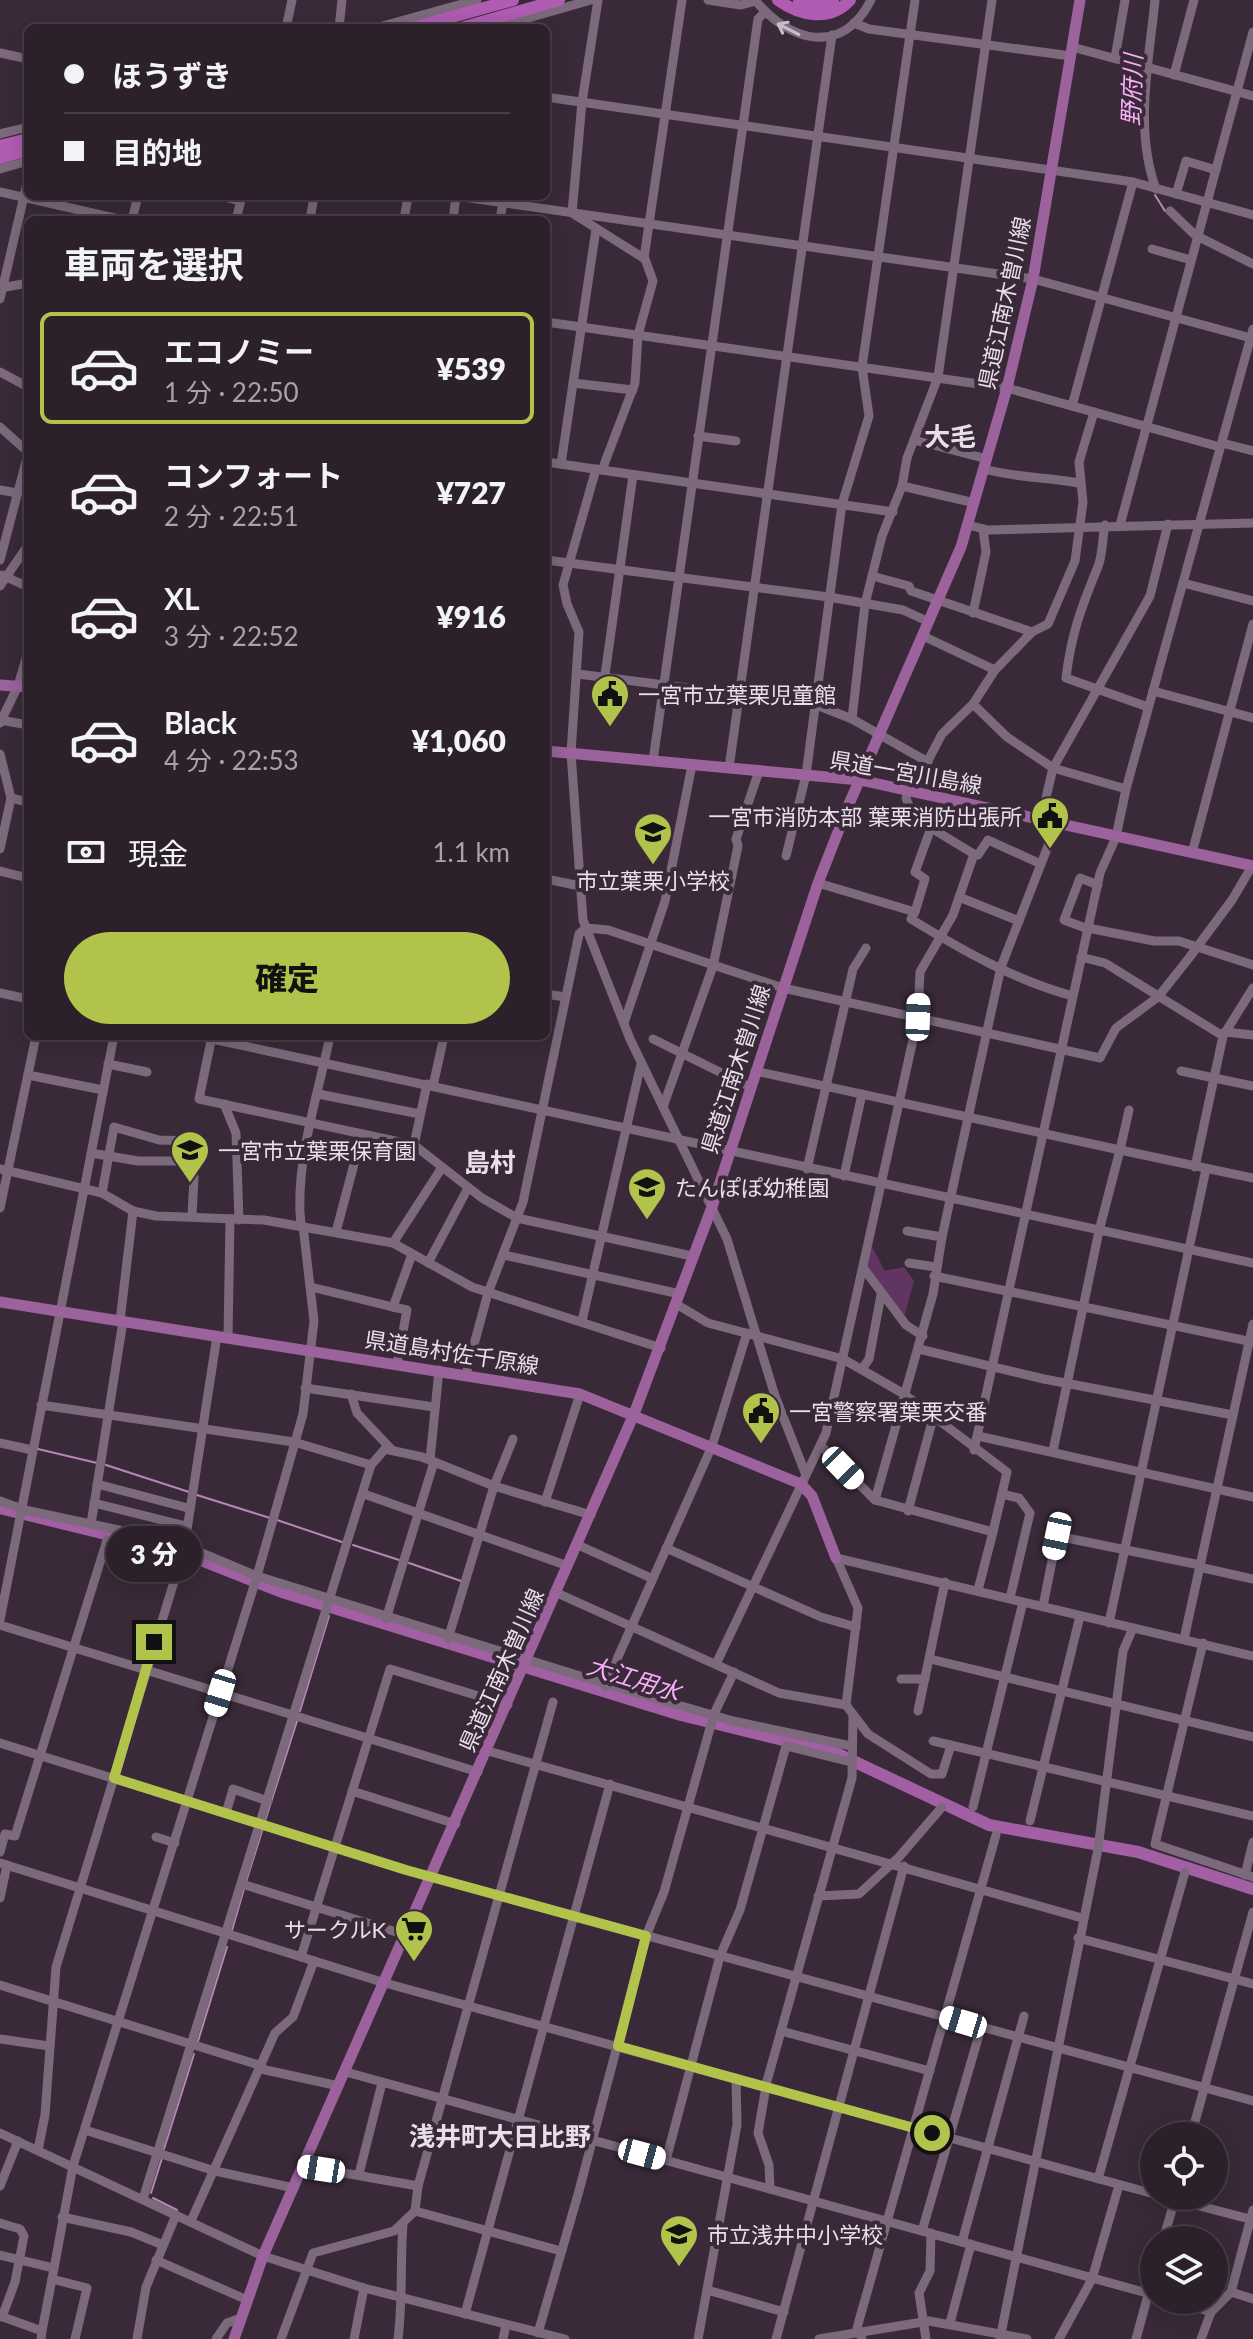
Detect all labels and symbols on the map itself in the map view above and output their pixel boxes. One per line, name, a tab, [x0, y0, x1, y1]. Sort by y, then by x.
one-way arrow	[776, 21, 800, 36]
water label: 野府川	[1115, 51, 1147, 126]
street label: 県道江南木曽川線	[972, 214, 1036, 392]
district label: 大毛	[924, 420, 976, 452]
public building icon: 一宮市立葉栗児童館	[589, 673, 631, 728]
place label: 一宮市立葉栗児童館	[638, 681, 836, 708]
street label: 県道一宮川島線	[828, 745, 984, 799]
public building icon: 一宮市消防本部 葉栗消防出張所	[1029, 795, 1071, 850]
place label: 一宮市消防本部 葉栗消防出張所	[708, 803, 1022, 830]
school or university icon: 市立葉栗小学校	[632, 811, 674, 866]
place label: 市立葉栗小学校	[576, 867, 730, 894]
street label: 県道江南木曽川線	[695, 981, 775, 1157]
car	[905, 993, 931, 1041]
school or university icon: 一宮市立葉栗保育園	[169, 1129, 211, 1184]
place label: 一宮市立葉栗保育園	[218, 1137, 416, 1164]
district label: 島村	[464, 1146, 516, 1178]
school or university icon: たんぽぽ幼稚園	[626, 1166, 668, 1221]
place label: たんぽぽ幼稚園	[675, 1174, 829, 1201]
street label: 県道島村佐千原線	[363, 1325, 541, 1379]
public building icon: 一宮警察署葉栗交番	[740, 1390, 782, 1445]
place label: 一宮警察署葉栗交番	[789, 1398, 987, 1425]
car	[818, 1442, 868, 1494]
car	[1040, 1510, 1074, 1562]
callout: 3 分	[106, 1526, 202, 1582]
street label: 県道江南木曽川線	[453, 1584, 549, 1756]
route end	[136, 1624, 172, 1660]
water label: 大江用水	[584, 1650, 687, 1707]
car	[202, 1667, 238, 1719]
supermarket icon: サークルK	[393, 1908, 435, 1963]
place label: サークルK	[284, 1916, 386, 1943]
car	[937, 2004, 989, 2040]
route start	[914, 2115, 950, 2151]
district label: 浅井町大日比野	[409, 2120, 591, 2152]
car	[616, 2136, 668, 2172]
car	[295, 2153, 347, 2185]
school or university icon: 市立浅井中小学校	[658, 2213, 700, 2268]
place label: 市立浅井中小学校	[707, 2221, 883, 2248]

